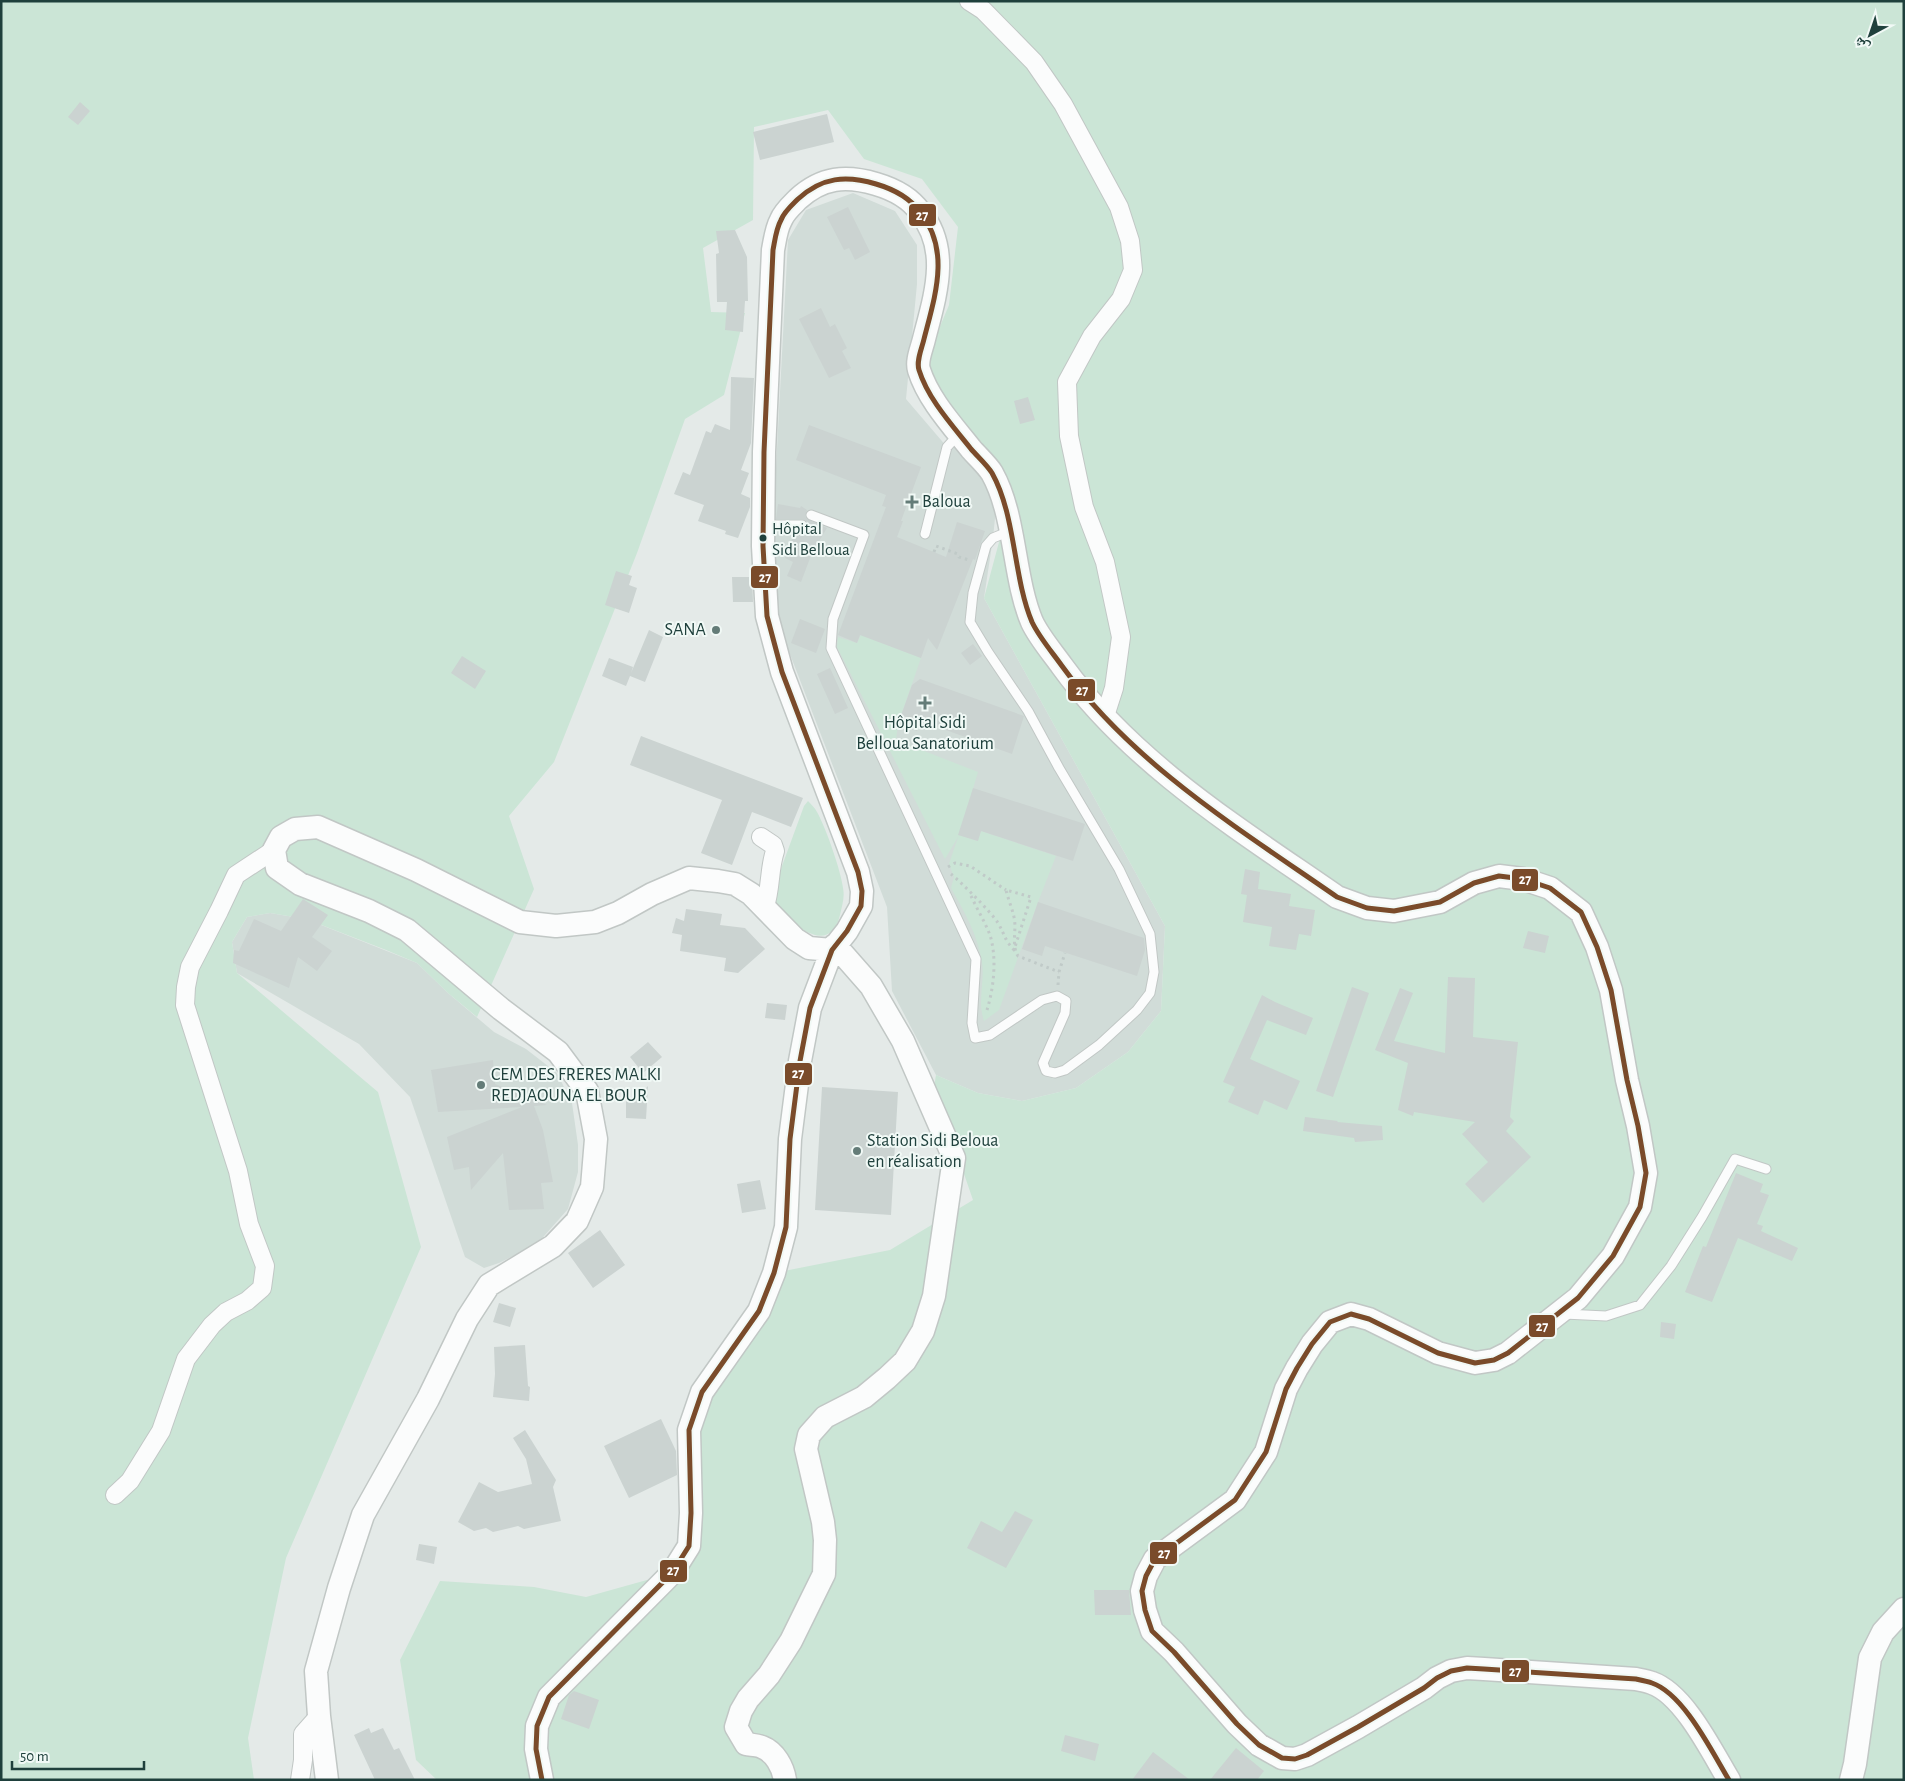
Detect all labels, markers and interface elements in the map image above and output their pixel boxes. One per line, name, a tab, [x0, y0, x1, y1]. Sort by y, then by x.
north arrow	[1845, 10, 1895, 60]
text: ش	[1852, 33, 1873, 54]
line badge: 27	[908, 203, 937, 227]
text: 27	[916, 209, 928, 223]
place label: Baloua	[922, 493, 971, 511]
marker: Baloua	[906, 496, 918, 508]
place label: Hôpital Sidi Belloua	[772, 520, 850, 558]
marker: Hôpital Sidi Belloua	[758, 533, 768, 543]
line badge: 27	[750, 565, 779, 589]
text: 27	[759, 571, 771, 585]
place label: SANA	[664, 621, 707, 639]
marker: SANA	[710, 624, 722, 636]
line badge: 27	[1067, 678, 1096, 702]
text: 27	[1076, 684, 1088, 698]
marker: Hôpital Sidi Belloua Sanatorium	[918, 696, 932, 710]
place label: Hôpital Sidi Belloua Sanatorium	[856, 714, 994, 753]
line badge: 27	[1511, 868, 1539, 892]
text: 27	[1519, 873, 1531, 887]
line badge: 27	[784, 1062, 813, 1086]
place label: CEM DES FRERES MALKI REDJAOUNA EL BOUR	[491, 1066, 661, 1105]
text: 27	[792, 1067, 804, 1081]
marker: CEM DES FRERES MALKI REDJAOUNA EL BOUR	[475, 1079, 487, 1091]
place label: Station Sidi Beloua en réalisation	[867, 1132, 999, 1171]
marker: Station Sidi Beloua en réalisation	[851, 1145, 863, 1157]
line badge: 27	[1528, 1314, 1556, 1338]
text: 27	[1536, 1320, 1548, 1334]
line badge: 27	[1149, 1541, 1178, 1565]
text: 27	[1158, 1547, 1170, 1561]
line badge: 27	[659, 1559, 688, 1583]
text: 27	[667, 1564, 679, 1578]
line badge: 27	[1501, 1659, 1530, 1683]
text: 27	[1509, 1665, 1521, 1679]
scale bar	[12, 1738, 145, 1770]
text: 50 m	[20, 1749, 49, 1764]

